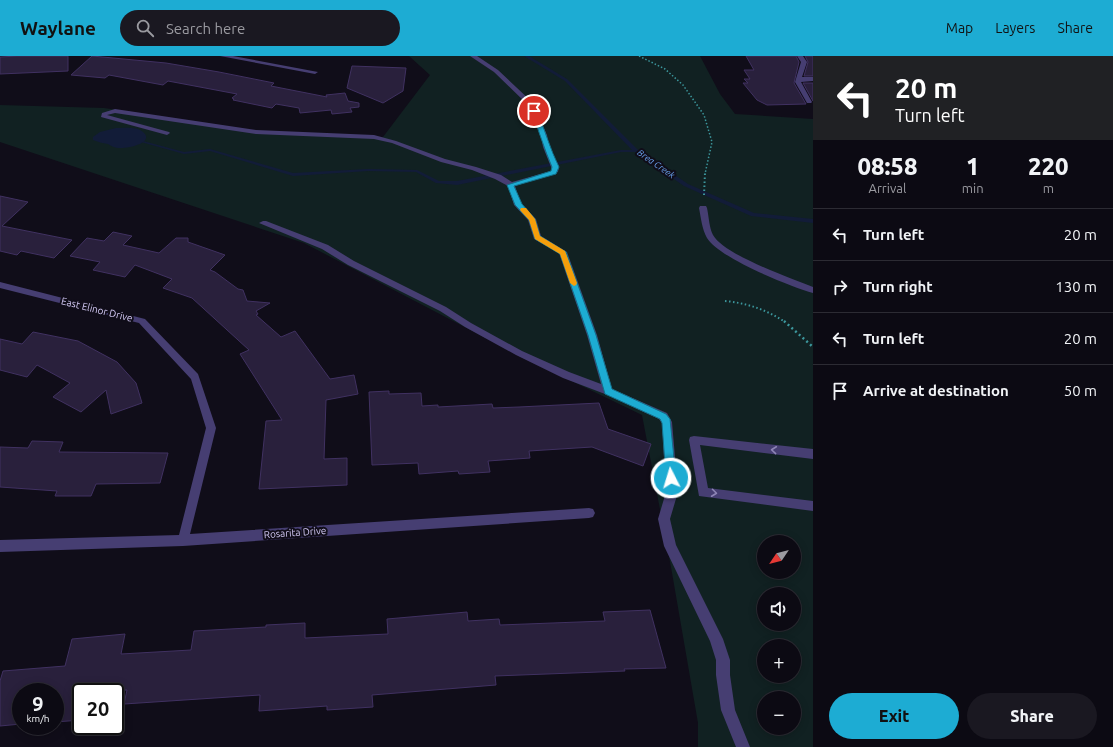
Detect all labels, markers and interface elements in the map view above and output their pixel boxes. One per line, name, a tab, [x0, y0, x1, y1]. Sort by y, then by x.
search box	[120, 10, 400, 46]
text: Waylane	[20, 17, 96, 39]
icon: search	[134, 17, 156, 39]
text: Search here	[166, 20, 245, 37]
text: Map	[946, 20, 973, 36]
text: Layers	[995, 20, 1035, 36]
text: Share	[1057, 20, 1093, 36]
icon: left	[829, 72, 881, 124]
text: 20 m	[895, 72, 957, 103]
pin	[517, 94, 551, 128]
icon: arrive	[523, 100, 545, 122]
text: Turn left	[895, 105, 965, 125]
water label: Brea Creek	[635, 148, 677, 181]
text: 08:58	[857, 153, 917, 180]
text: 1	[966, 153, 979, 180]
text: 220	[1028, 153, 1069, 180]
text: Arrival	[868, 181, 906, 195]
text: min	[962, 181, 984, 195]
text: m	[1043, 181, 1054, 195]
icon: left	[829, 224, 851, 246]
text: Turn left	[863, 226, 924, 243]
text: 20 m	[1064, 226, 1097, 243]
icon: right	[829, 276, 851, 298]
text: Turn right	[863, 278, 933, 295]
text: 130 m	[1055, 278, 1097, 295]
street label: East Elinor Drive	[60, 295, 134, 324]
icon: left	[829, 328, 851, 350]
text: Turn left	[863, 330, 924, 347]
text: 20 m	[1064, 330, 1097, 347]
icon: arrive	[829, 380, 851, 402]
text: Arrive at destination	[863, 382, 1009, 399]
text: 50 m	[1064, 382, 1097, 399]
one-way arrow	[771, 445, 777, 454]
position arrow	[650, 457, 692, 499]
one-way arrow	[711, 488, 717, 497]
street label: Rosarita Drive	[263, 525, 327, 540]
north arrow	[757, 535, 801, 579]
map controls	[757, 535, 801, 735]
button: sound	[757, 587, 801, 631]
button: +	[757, 639, 801, 683]
speed limit sign: 20	[72, 683, 124, 735]
button: −	[757, 691, 801, 735]
text: 9	[32, 692, 44, 715]
button: Exit	[829, 693, 959, 739]
button: Share	[967, 693, 1097, 739]
text: km/h	[26, 713, 50, 724]

